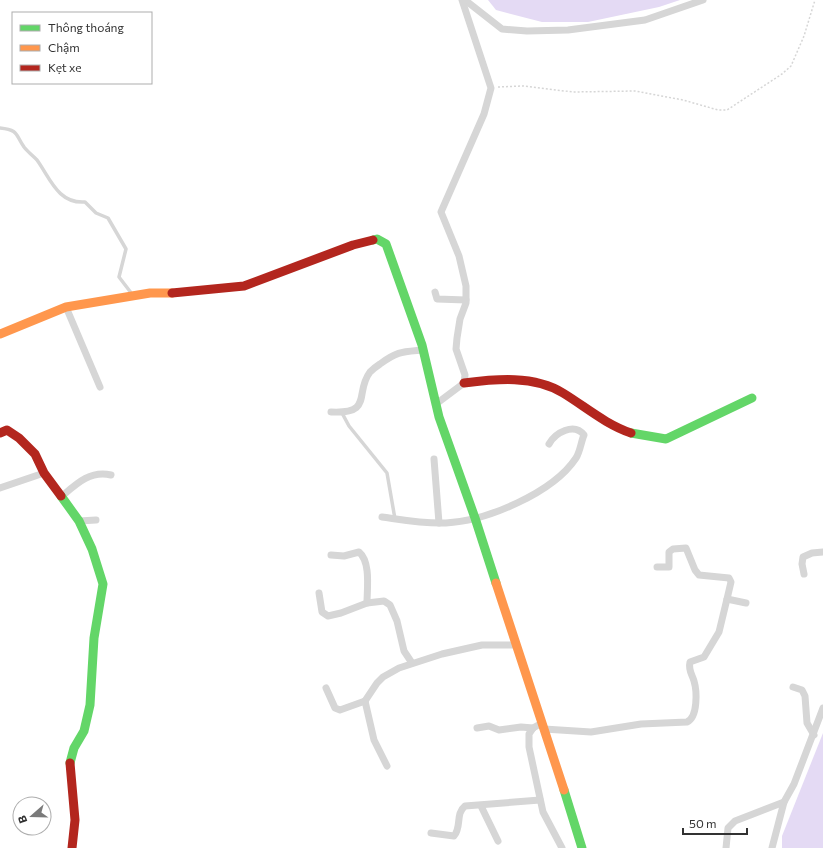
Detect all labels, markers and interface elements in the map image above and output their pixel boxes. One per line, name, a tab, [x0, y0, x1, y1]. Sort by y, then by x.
legend	[12, 12, 152, 84]
text: Thông thoáng	[48, 20, 124, 34]
text: Chậm	[48, 40, 80, 54]
text: Kẹt xe	[48, 60, 82, 74]
north arrow	[12, 796, 52, 836]
scale bar	[683, 810, 747, 836]
text: B	[15, 814, 29, 825]
text: 50 m	[689, 816, 717, 830]

